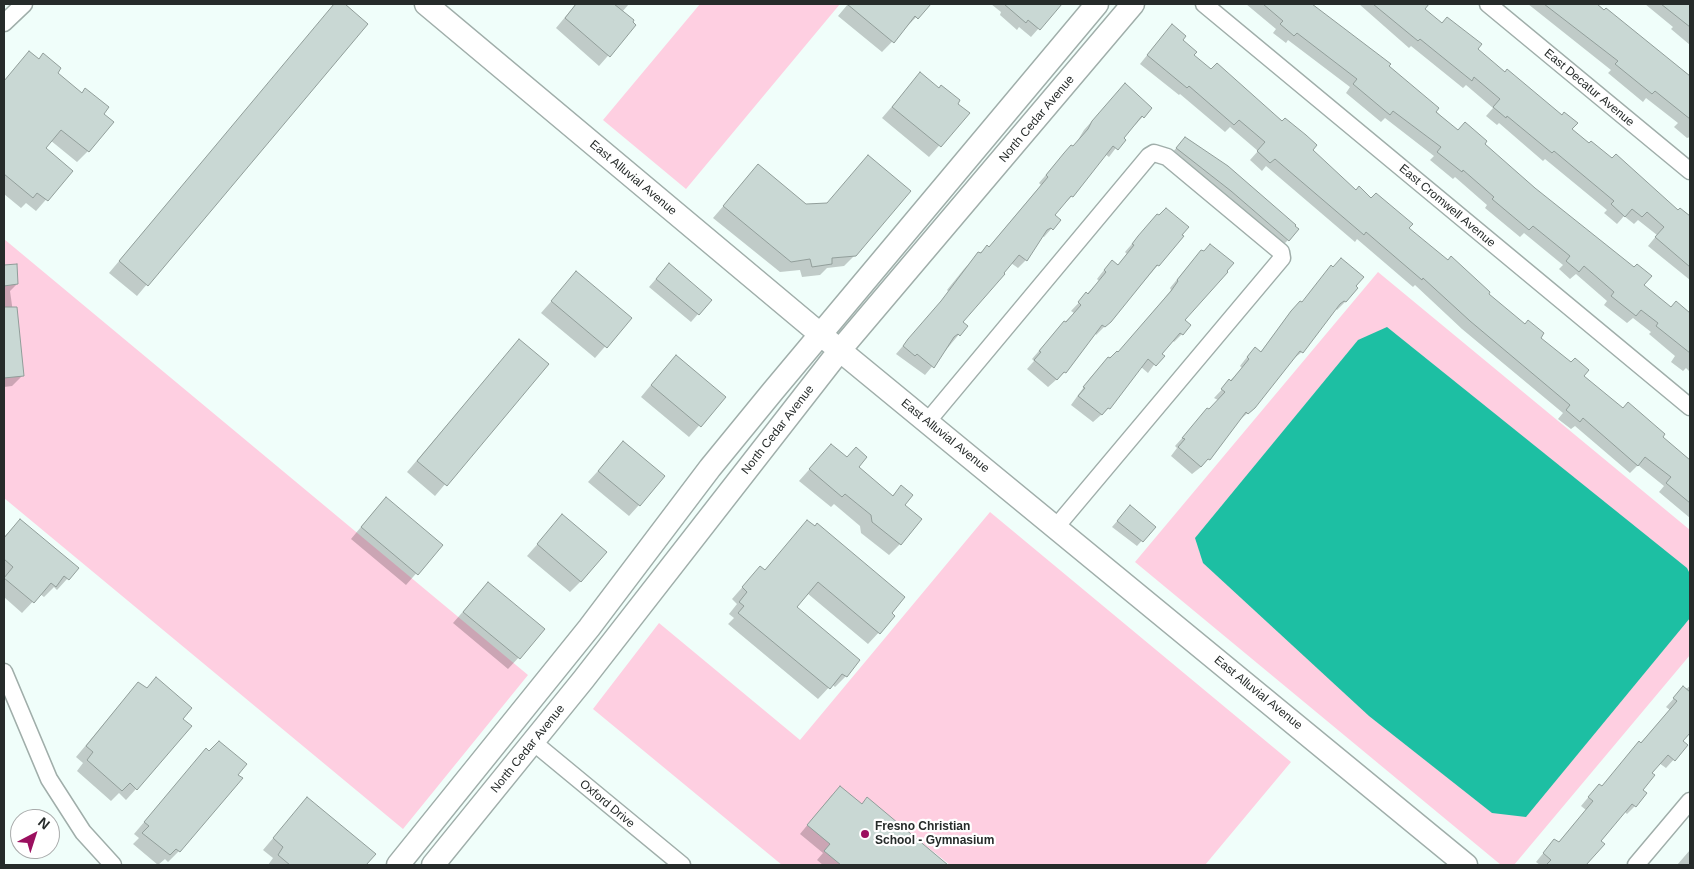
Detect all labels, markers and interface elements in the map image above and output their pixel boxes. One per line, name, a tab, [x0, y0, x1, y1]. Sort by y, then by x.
street label: East Decatur Avenue	[1541, 46, 1637, 130]
street label: North Cedar Avenue	[996, 73, 1078, 165]
street label: East Alluvial Avenue	[587, 137, 679, 219]
street label: East Cromwell Avenue	[1396, 162, 1498, 250]
street label: North Cedar Avenue	[739, 383, 817, 477]
street label: East Alluvial Avenue	[898, 396, 992, 476]
street label: East Alluvial Avenue	[1211, 653, 1305, 733]
street label: North Cedar Avenue	[488, 702, 568, 796]
street label: Oxford Drive	[577, 777, 637, 831]
north arrow	[10, 809, 60, 859]
text: N	[35, 814, 53, 833]
place label: Fresno Christian School - Gymnasium	[875, 820, 994, 848]
marker: Fresno Christian School - Gymnasium	[859, 828, 871, 840]

